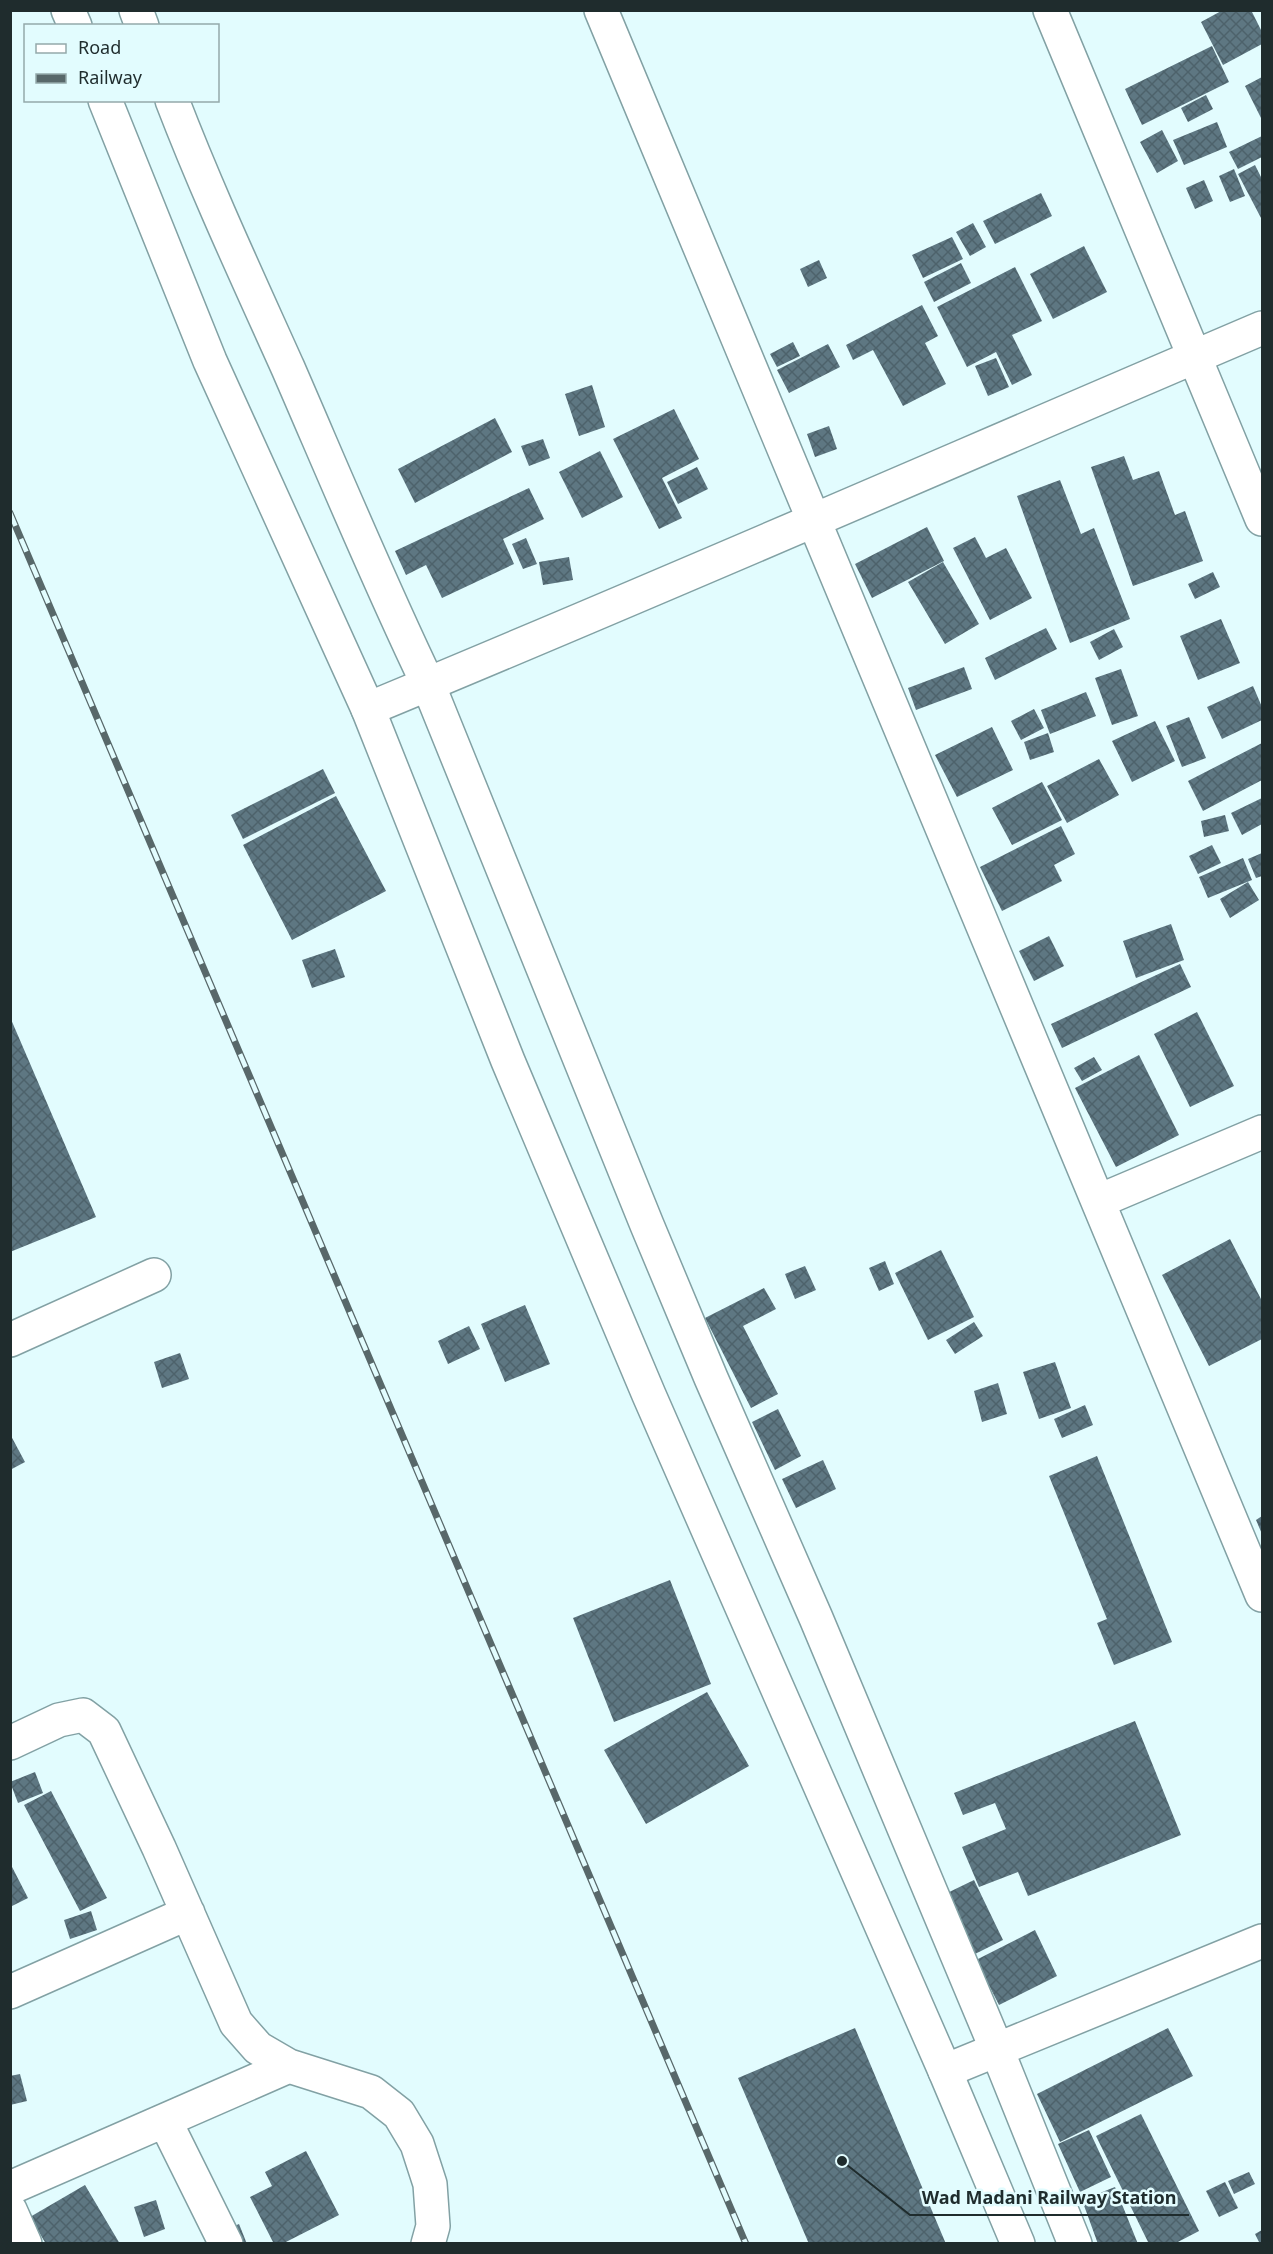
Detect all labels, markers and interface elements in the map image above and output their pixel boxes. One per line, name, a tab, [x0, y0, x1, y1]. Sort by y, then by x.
legend	[24, 24, 219, 102]
text: Road	[78, 35, 121, 59]
text: Railway	[78, 65, 143, 89]
callout: Wad Madani Railway Station	[910, 2179, 1189, 2215]
text: Wad Madani Railway Station	[922, 2185, 1176, 2209]

